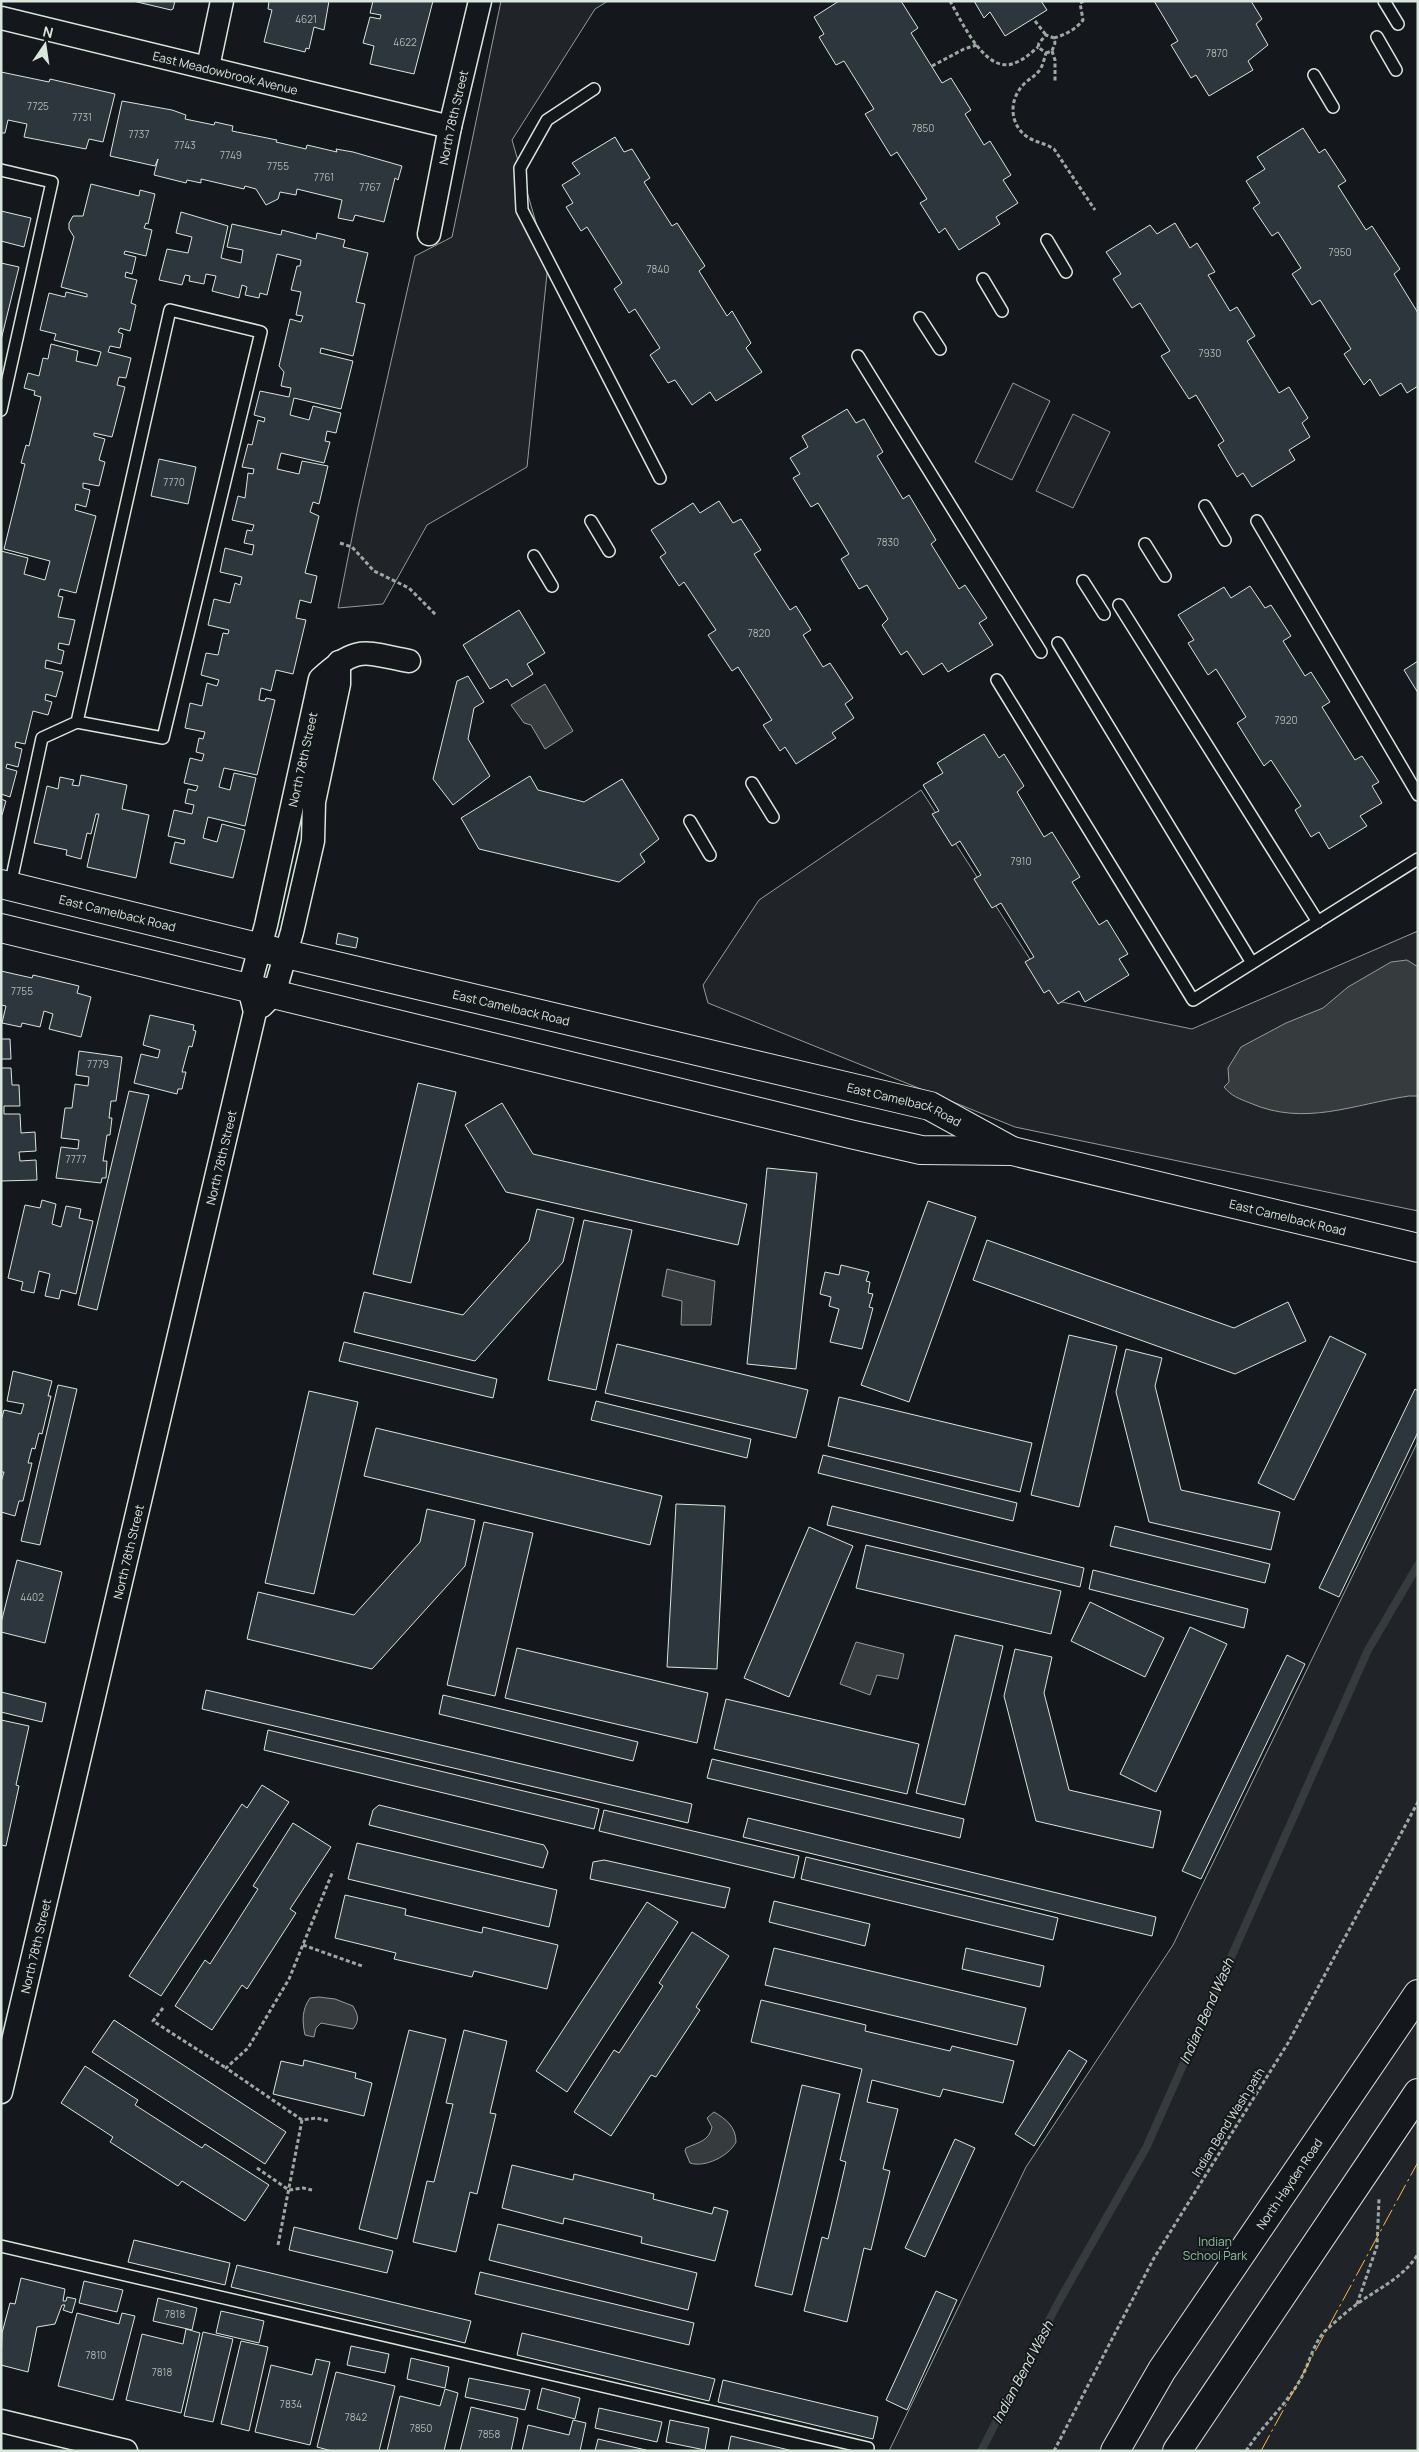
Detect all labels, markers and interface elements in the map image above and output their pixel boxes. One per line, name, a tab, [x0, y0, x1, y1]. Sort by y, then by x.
house number: 4621	[295, 12, 317, 26]
north arrow	[20, 20, 70, 70]
text: N	[41, 21, 55, 42]
house number: 4622	[393, 35, 417, 49]
house number: 7870	[1206, 46, 1228, 60]
street label: East Meadowbrook Avenue	[151, 47, 300, 98]
street label: North 78th Street	[434, 68, 472, 166]
house number: 7725	[27, 99, 49, 113]
house number: 7731	[72, 110, 92, 124]
house number: 7850	[912, 121, 934, 135]
house number: 7737	[129, 127, 149, 141]
house number: 7743	[174, 138, 196, 152]
house number: 7749	[220, 148, 242, 162]
house number: 7755	[267, 159, 289, 173]
house number: 7761	[314, 170, 334, 184]
house number: 7767	[359, 180, 381, 194]
house number: 7950	[1328, 245, 1352, 259]
house number: 7840	[647, 262, 669, 276]
house number: 7930	[1199, 346, 1221, 360]
house number: 7770	[163, 475, 185, 489]
house number: 7830	[877, 535, 899, 549]
house number: 7820	[748, 626, 770, 640]
street label: North 78th Street	[284, 710, 321, 808]
house number: 7920	[1274, 713, 1298, 727]
house number: 7910	[1010, 854, 1032, 868]
street label: East Camelback Road	[57, 890, 178, 935]
house number: 7755	[11, 984, 33, 998]
street label: East Camelback Road	[451, 985, 571, 1029]
house number: 7779	[87, 1057, 109, 1071]
street label: East Camelback Road	[845, 1078, 964, 1130]
street label: North 78th Street	[201, 1108, 240, 1206]
house number: 7777	[66, 1152, 86, 1166]
street label: East Camelback Road	[1228, 1195, 1348, 1239]
street label: North 78th Street	[109, 1503, 147, 1601]
house number: 4402	[20, 1590, 44, 1604]
street label: North 78th Street	[16, 1897, 55, 1995]
water label: Indian Bend Wash	[1174, 1955, 1238, 2067]
street label: Indian Bend Wash path	[1187, 2064, 1269, 2180]
street label: North Hayden Road	[1252, 2135, 1326, 2233]
park label: Indian School Park	[1183, 2233, 1248, 2264]
house number: 7818	[165, 2307, 185, 2321]
water label: Indian Bend Wash	[987, 2317, 1057, 2427]
house number: 7810	[86, 2348, 106, 2362]
house number: 7818	[152, 2365, 172, 2379]
house number: 7834	[280, 2397, 302, 2411]
house number: 7842	[345, 2410, 368, 2424]
house number: 7850	[410, 2421, 432, 2435]
house number: 7858	[478, 2427, 500, 2441]

